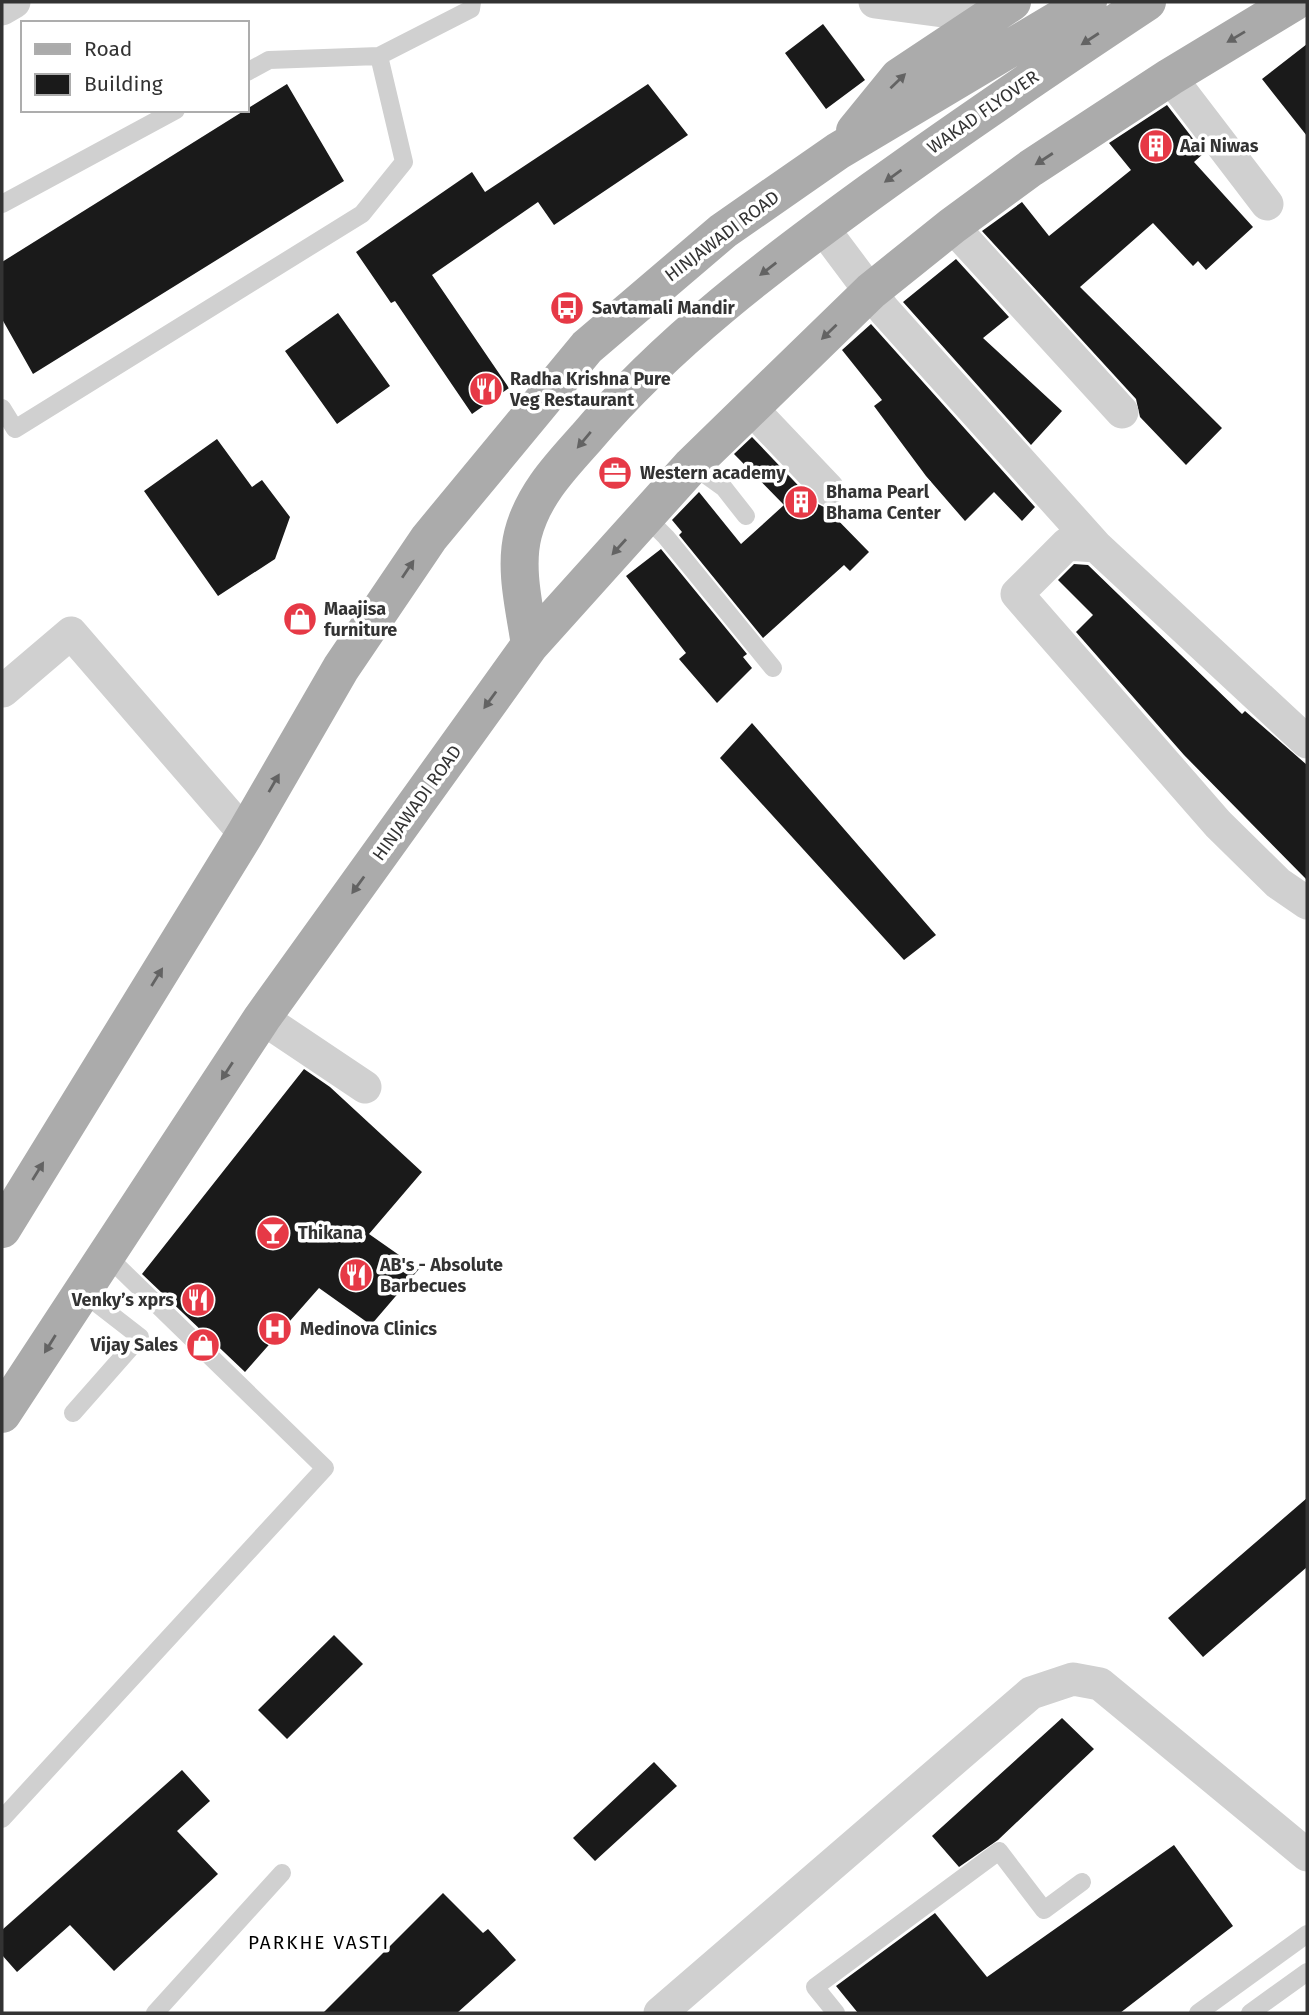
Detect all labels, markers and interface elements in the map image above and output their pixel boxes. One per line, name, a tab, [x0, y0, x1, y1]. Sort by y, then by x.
legend	[21, 21, 248, 112]
one-way arrow	[1227, 31, 1246, 43]
one-way arrow	[1081, 33, 1100, 46]
text: Road	[84, 36, 132, 62]
street label: WAKAD FLYOVER	[923, 65, 1043, 159]
text: Building	[84, 71, 163, 97]
one-way arrow	[889, 73, 906, 89]
building icon: Aai Niwas	[1137, 127, 1175, 165]
place label: Aai Niwas	[1179, 135, 1259, 157]
one-way arrow	[1035, 153, 1054, 166]
one-way arrow	[884, 169, 903, 183]
street label: HINJAWADI ROAD	[661, 186, 783, 286]
one-way arrow	[759, 261, 777, 276]
bus stop icon: Savtamali Mandir	[548, 289, 586, 327]
place label: Savtamali Mandir	[592, 297, 736, 319]
one-way arrow	[820, 323, 837, 340]
place label: Radha Krishna Pure Veg Restaurant	[509, 368, 671, 411]
restaurant icon: Radha Krishna Pure Veg Restaurant	[467, 370, 505, 408]
one-way arrow	[576, 431, 592, 449]
office icon: Western academy	[596, 454, 634, 492]
place label: Western academy	[640, 462, 786, 484]
place label: Bhama Pearl Bhama Center	[826, 481, 942, 524]
building icon: Bhama Pearl Bhama Center	[782, 483, 820, 521]
one-way arrow	[611, 538, 627, 555]
one-way arrow	[401, 560, 415, 578]
place label: Maajisa furniture	[324, 598, 397, 641]
shop icon: Maajisa furniture	[281, 600, 319, 638]
one-way arrow	[483, 691, 497, 709]
street label: HINJAWADI ROAD	[368, 741, 466, 865]
one-way arrow	[268, 773, 281, 792]
one-way arrow	[351, 876, 365, 894]
one-way arrow	[150, 968, 163, 987]
one-way arrow	[220, 1062, 234, 1080]
one-way arrow	[31, 1162, 44, 1181]
bar icon: Thikana	[254, 1214, 292, 1252]
place label: Thikana	[298, 1222, 363, 1244]
place label: AB's - Absolute Barbecues	[379, 1254, 503, 1297]
restaurant icon: AB's - Absolute Barbecues	[337, 1256, 375, 1294]
restaurant icon: Venky’s xprs	[179, 1281, 217, 1319]
place label: Venky’s xprs	[71, 1289, 174, 1311]
hospital icon: Medinova Clinics	[256, 1310, 294, 1348]
place label: Medinova Clinics	[300, 1318, 437, 1340]
shop icon: Vijay Sales	[184, 1326, 222, 1364]
one-way arrow	[43, 1334, 56, 1354]
place label: Vijay Sales	[90, 1334, 178, 1356]
district label: PARKHE VASTI	[248, 1931, 390, 1954]

